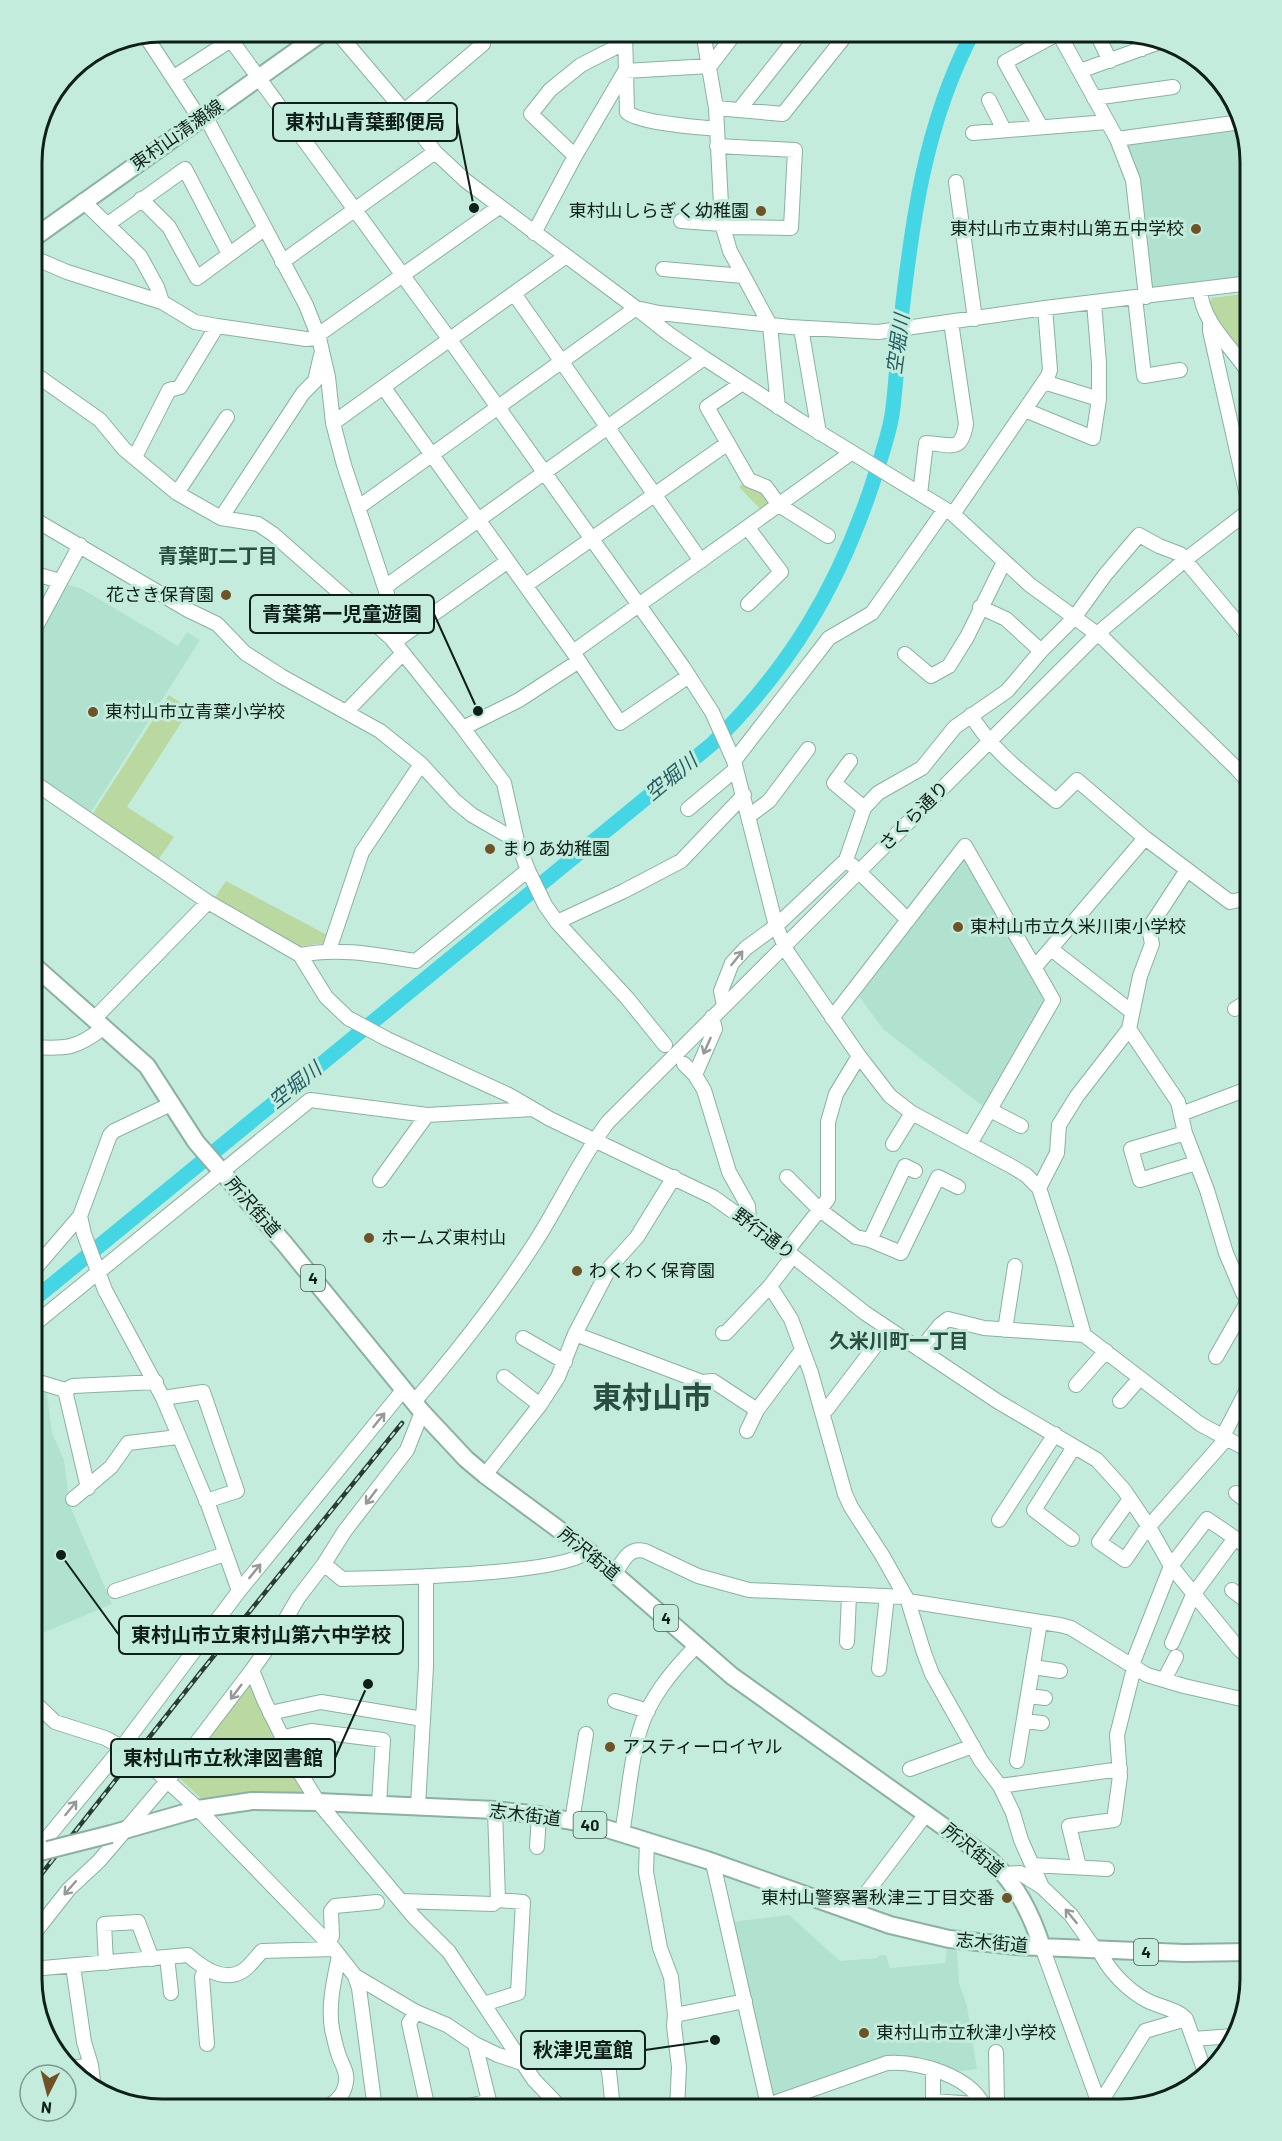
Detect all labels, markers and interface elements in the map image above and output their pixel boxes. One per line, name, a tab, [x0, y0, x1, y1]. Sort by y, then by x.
street label: 東村山清瀬線	[126, 94, 227, 174]
callout: 東村山青葉郵便局	[273, 103, 457, 141]
text: 東村山青葉郵便局	[285, 109, 445, 133]
place label: 東村山しらぎく幼稚園	[569, 199, 749, 221]
marker: 東村山しらぎく幼稚園	[754, 204, 768, 218]
place label: 東村山市立東村山第五中学校	[950, 217, 1184, 239]
marker: 東村山市立東村山第五中学校	[1189, 222, 1203, 236]
water label: 空堀川	[881, 311, 913, 375]
district label: 青葉町二丁目	[158, 543, 278, 567]
place label: 花さき保育園	[106, 583, 214, 605]
marker: 花さき保育園	[219, 588, 233, 602]
callout: 青葉第一児童遊園	[250, 595, 434, 633]
text: 青葉第一児童遊園	[262, 601, 422, 625]
place label: 東村山市立青葉小学校	[105, 700, 285, 722]
marker: 東村山市立青葉小学校	[86, 705, 100, 719]
water label: 空堀川	[640, 747, 703, 804]
street label: さくら通り	[874, 776, 953, 855]
place label: まりあ幼稚園	[502, 837, 610, 859]
marker: まりあ幼稚園	[483, 842, 497, 856]
place label: 東村山市立久米川東小学校	[970, 915, 1186, 937]
marker: 東村山市立久米川東小学校	[951, 920, 965, 934]
one-way arrow	[730, 951, 744, 966]
one-way arrow	[701, 1037, 712, 1055]
water label: 空堀川	[264, 1055, 327, 1112]
street label: 所沢街道	[222, 1172, 286, 1241]
street label: 野行通り	[729, 1203, 800, 1264]
place label: ホームズ東村山	[381, 1226, 506, 1248]
marker: ホームズ東村山	[362, 1231, 376, 1245]
place label: わくわく保育園	[589, 1259, 715, 1281]
marker: わくわく保育園	[570, 1264, 584, 1278]
road number: 4	[301, 1265, 325, 1291]
district label: 久米川町一丁目	[829, 1328, 969, 1352]
district label: 東村山市	[592, 1378, 712, 1414]
one-way arrow	[372, 1412, 385, 1428]
one-way arrow	[364, 1489, 377, 1505]
street label: 所沢街道	[555, 1522, 625, 1584]
one-way arrow	[248, 1564, 262, 1579]
road number: 4	[654, 1605, 678, 1631]
callout: 東村山市立東村山第六中学校	[119, 1616, 403, 1654]
text: 東村山市立東村山第六中学校	[131, 1622, 391, 1646]
one-way arrow	[229, 1683, 242, 1699]
place label: アスティーロイヤル	[622, 1735, 782, 1757]
callout: 東村山市立秋津図書館	[111, 1739, 335, 1777]
marker: アスティーロイヤル	[603, 1740, 617, 1754]
text: 東村山市立秋津図書館	[123, 1745, 323, 1769]
street label: 志木街道	[488, 1799, 562, 1829]
one-way arrow	[65, 1800, 78, 1816]
road number: 40	[574, 1812, 606, 1838]
street label: 所沢街道	[939, 1818, 1009, 1880]
one-way arrow	[63, 1881, 77, 1896]
place label: 東村山警察署秋津三丁目交番	[761, 1886, 995, 1908]
marker: 東村山警察署秋津三丁目交番	[1000, 1891, 1014, 1905]
one-way arrow	[1064, 1908, 1077, 1924]
street label: 志木街道	[955, 1928, 1029, 1956]
road number: 4	[1134, 1939, 1158, 1965]
place label: 東村山市立秋津小学校	[876, 2021, 1056, 2043]
marker: 東村山市立秋津小学校	[857, 2026, 871, 2040]
callout: 秋津児童館	[521, 2031, 645, 2069]
text: 秋津児童館	[533, 2037, 633, 2061]
north arrow	[18, 2063, 78, 2123]
text: N	[40, 2098, 53, 2118]

